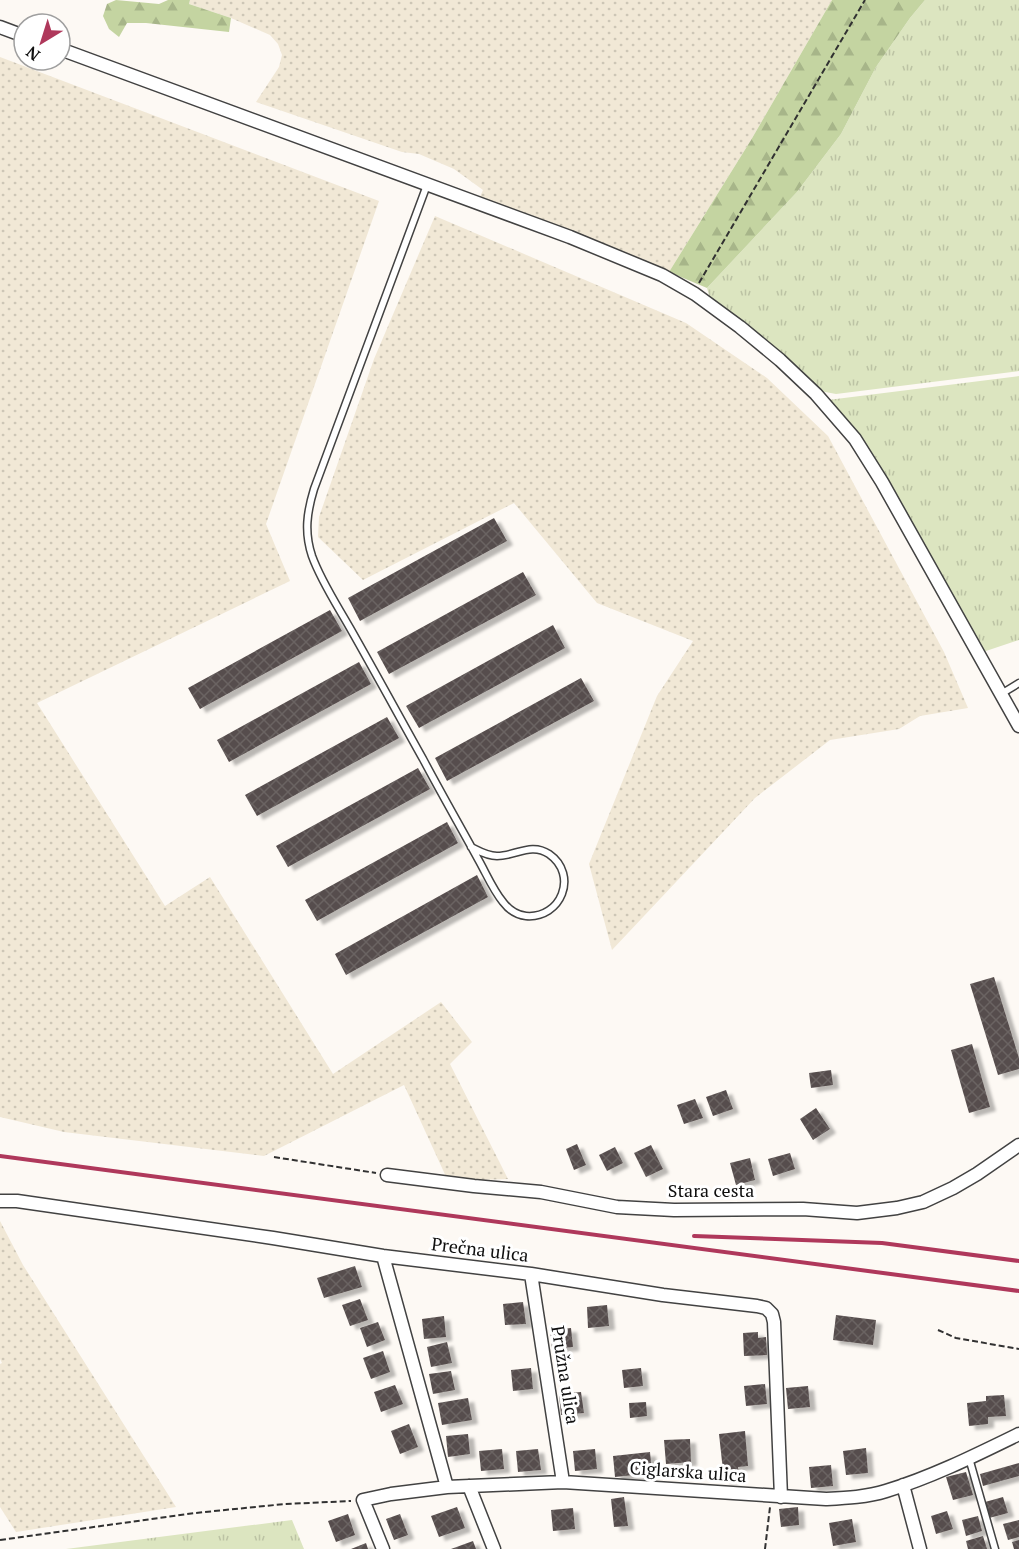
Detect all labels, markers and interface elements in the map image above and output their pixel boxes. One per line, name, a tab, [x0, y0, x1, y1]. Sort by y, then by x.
north arrow	[12, 12, 72, 72]
text: N	[21, 41, 44, 66]
street label: Stara cesta	[668, 1178, 754, 1202]
street label: Prečna ulica	[430, 1231, 530, 1267]
street label: Pružna ulica	[546, 1324, 586, 1426]
street label: Ciglarska ulica	[629, 1455, 747, 1487]

